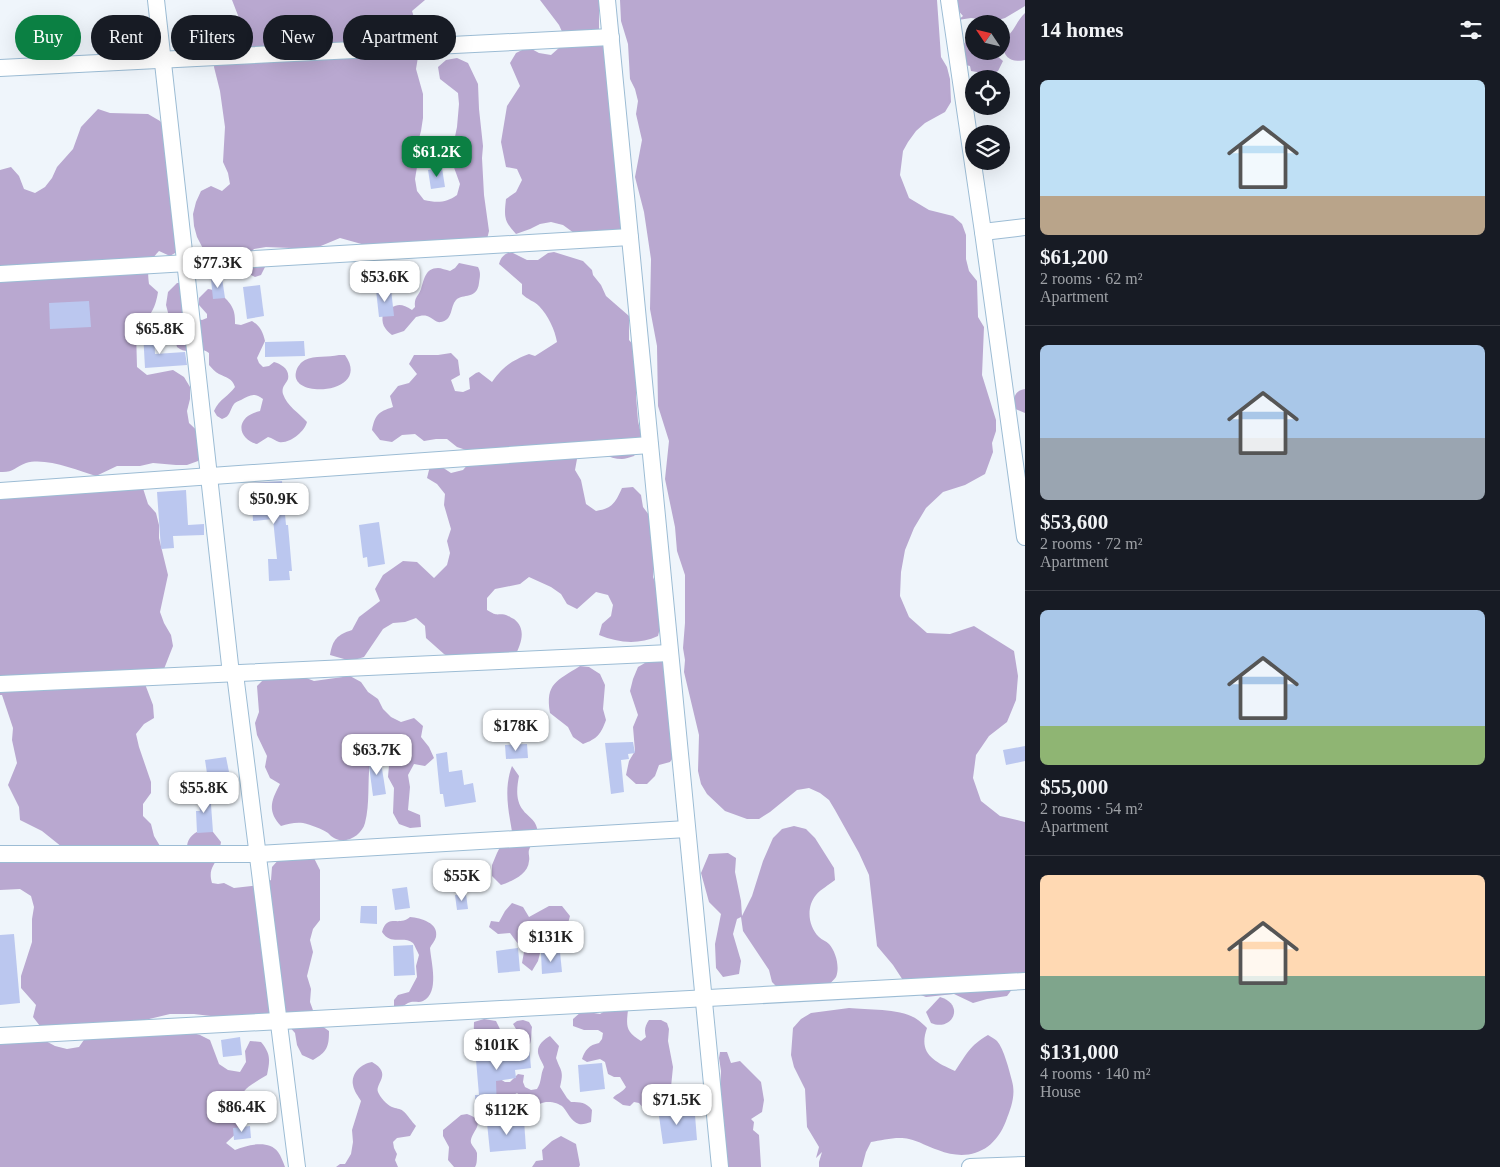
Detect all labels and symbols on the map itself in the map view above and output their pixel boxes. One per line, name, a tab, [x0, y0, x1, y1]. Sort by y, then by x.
north arrow	[965, 15, 1010, 60]
pin: $61.2K	[396, 136, 478, 178]
pin: $77.3K	[177, 246, 259, 289]
pin: $53.6K	[344, 260, 426, 303]
pin: $65.8K	[119, 312, 201, 355]
pin: $50.9K	[233, 482, 315, 525]
pin: $178K	[481, 710, 551, 752]
pin: $63.7K	[336, 734, 418, 776]
pin: $55.8K	[163, 772, 245, 814]
pin: $55K	[432, 860, 492, 902]
pin: $131K	[516, 920, 586, 963]
pin: $101K	[462, 1028, 532, 1071]
pin: $71.5K	[636, 1084, 718, 1126]
pin: $86.4K	[201, 1090, 283, 1133]
pin: $112K	[472, 1094, 542, 1136]

